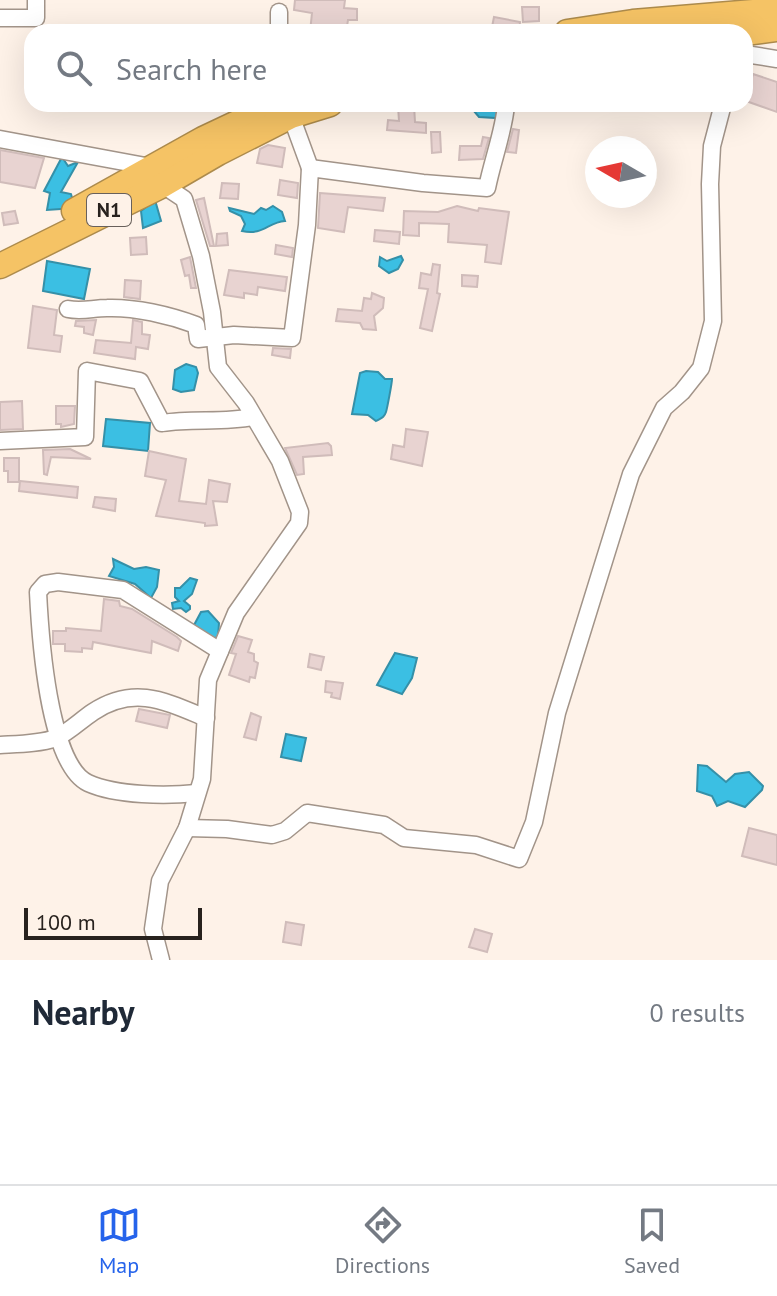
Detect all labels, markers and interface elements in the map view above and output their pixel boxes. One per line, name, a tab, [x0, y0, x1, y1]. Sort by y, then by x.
search box	[24, 24, 753, 112]
icon: search	[52, 46, 96, 90]
text: Search here	[116, 49, 267, 88]
north arrow	[585, 136, 657, 208]
road number: N1	[87, 194, 131, 226]
scale bar	[24, 904, 202, 940]
text: 100 m	[36, 908, 96, 936]
text: Nearby	[32, 990, 134, 1034]
text: 0 results	[650, 996, 745, 1029]
tab: Map	[97, 1203, 141, 1279]
tab: Directions	[335, 1203, 430, 1279]
tab: Saved	[624, 1203, 680, 1279]

